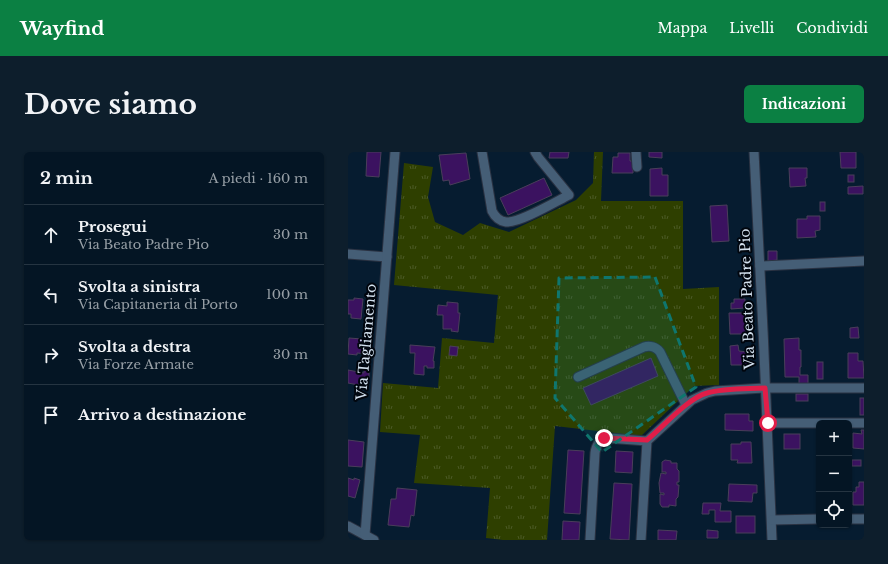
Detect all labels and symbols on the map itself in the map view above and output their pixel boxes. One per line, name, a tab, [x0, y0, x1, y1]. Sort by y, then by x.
street label: Via Beato Padre Pio	[736, 228, 758, 371]
street label: Via Tagliamento	[352, 283, 380, 402]
route start	[759, 414, 777, 432]
route end	[595, 429, 613, 447]

